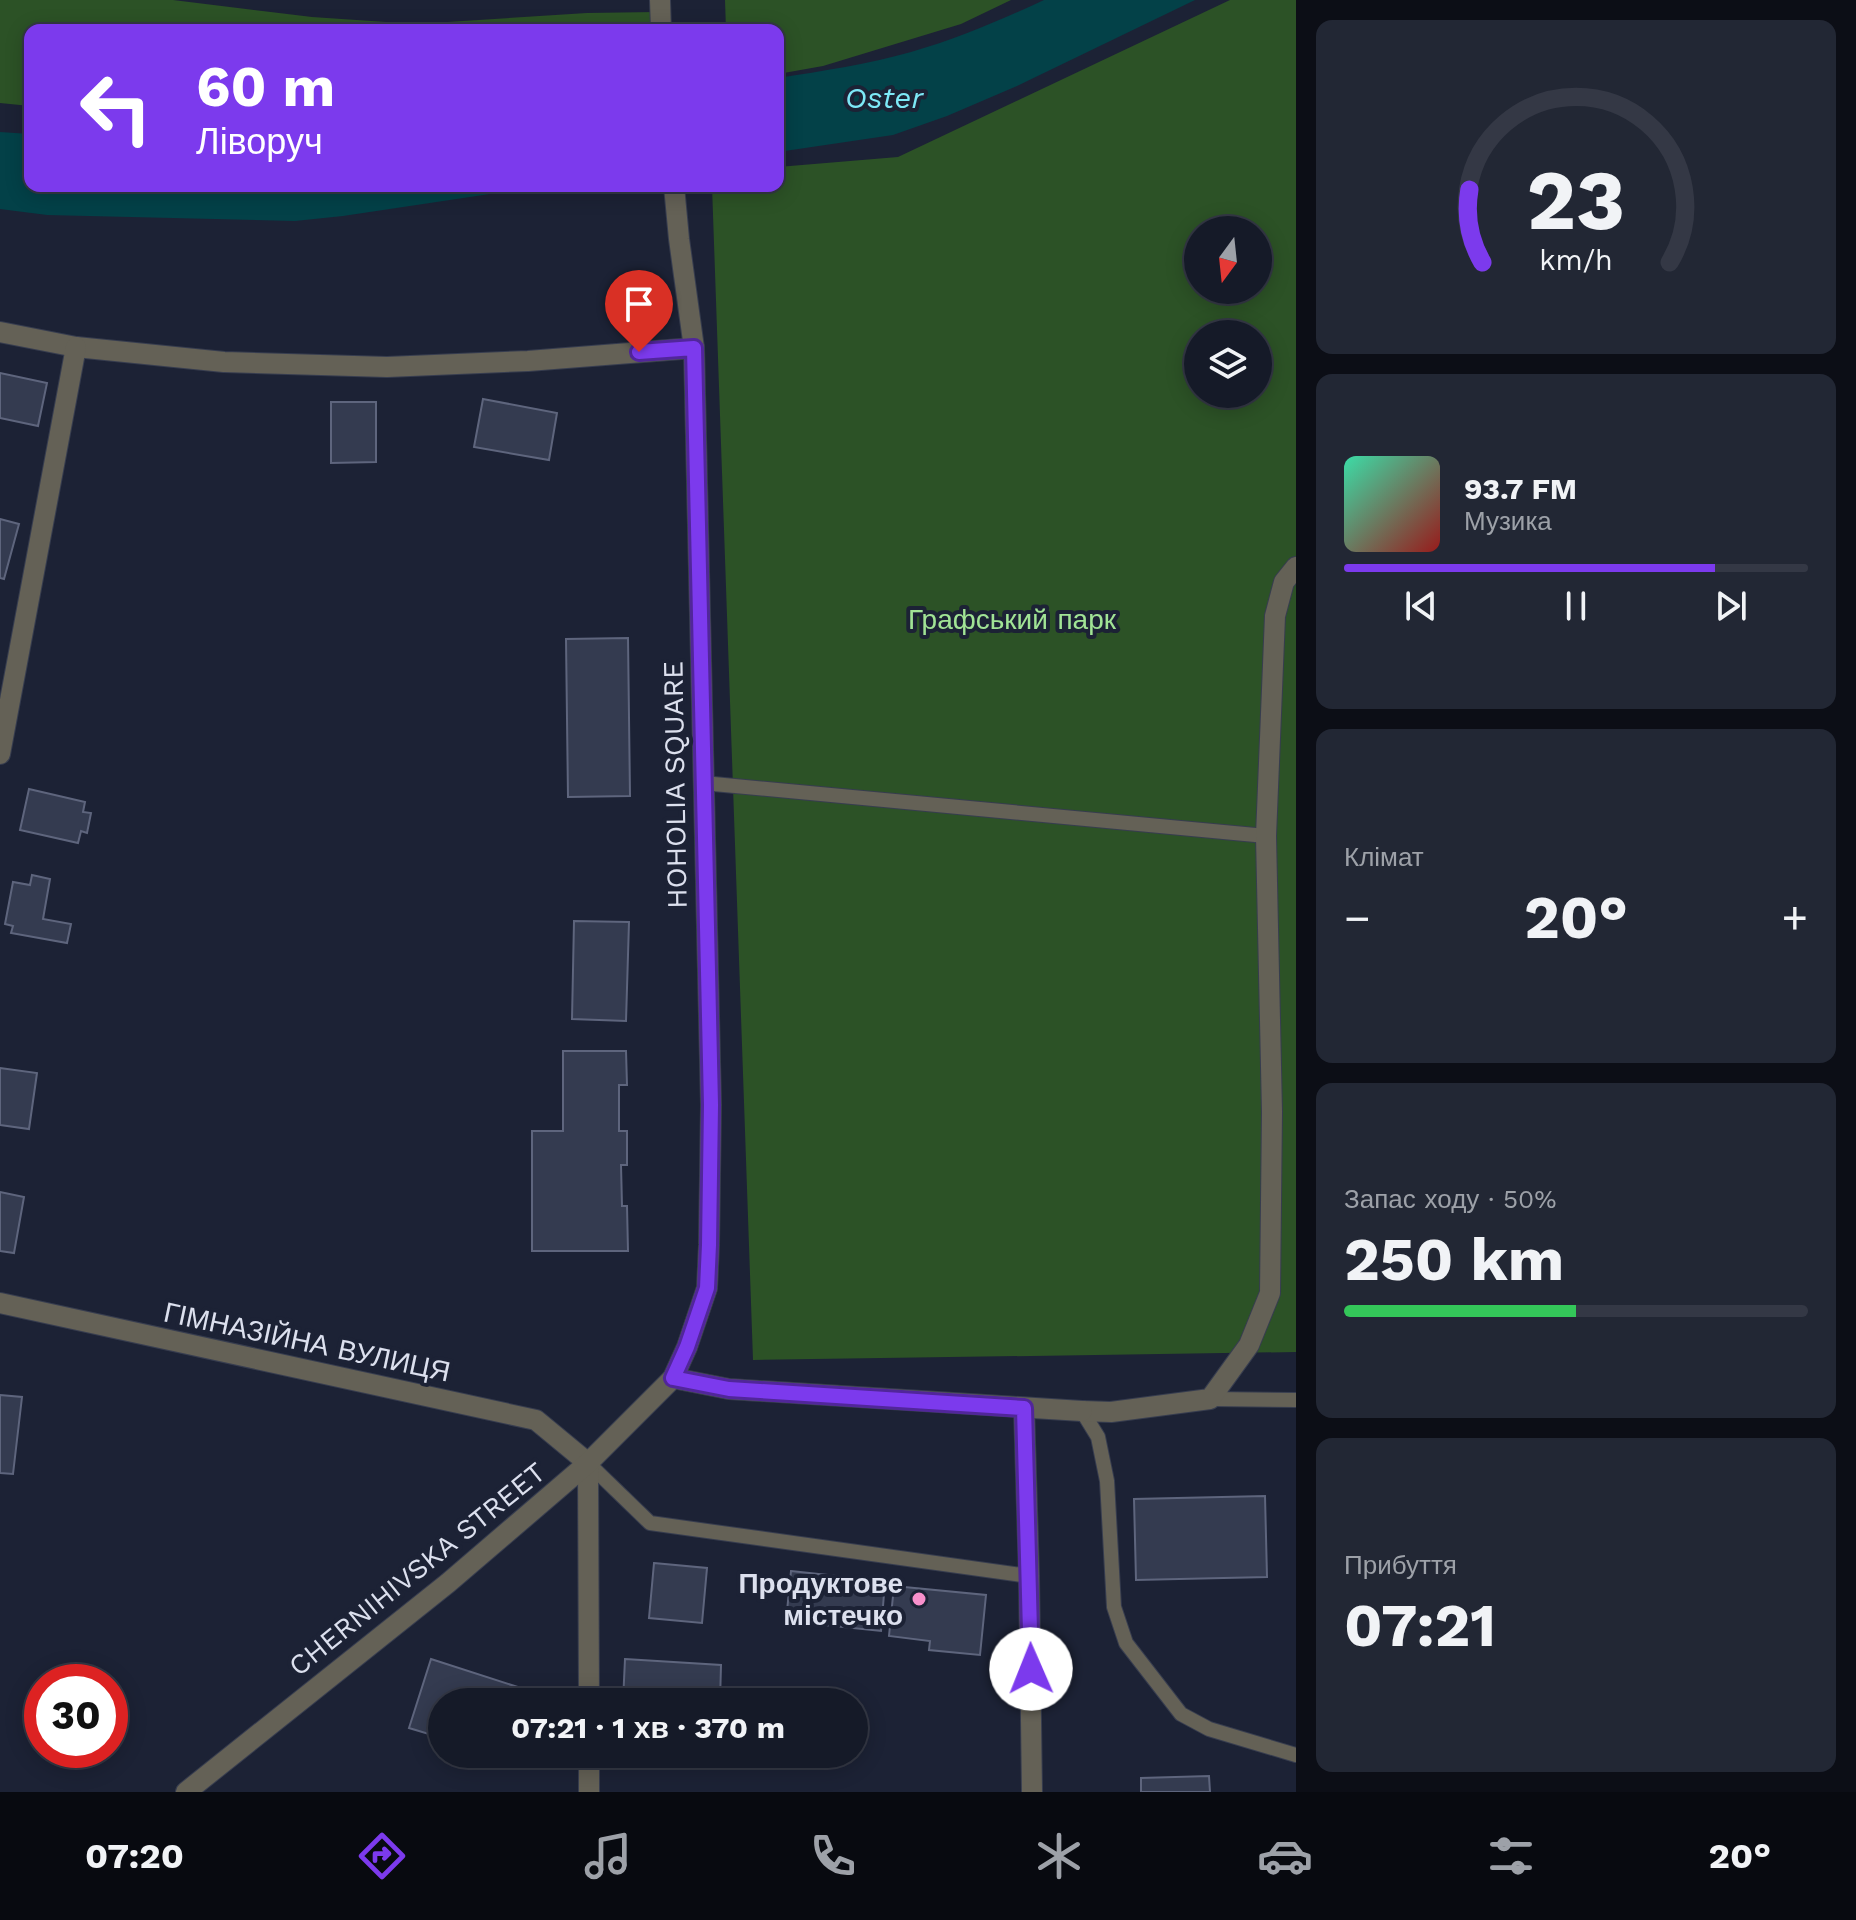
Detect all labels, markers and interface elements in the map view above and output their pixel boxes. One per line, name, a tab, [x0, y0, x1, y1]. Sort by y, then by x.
text: 60 m	[196, 54, 335, 120]
icon: left	[64, 56, 168, 160]
water label: Oster	[845, 80, 925, 115]
text: Ліворуч	[196, 121, 323, 163]
text: 23	[1527, 152, 1625, 249]
north arrow	[1184, 216, 1272, 304]
map controls	[1184, 216, 1272, 408]
text: km/h	[1539, 243, 1613, 277]
pin	[605, 270, 673, 352]
icon: arrive	[617, 282, 661, 326]
button: layers	[1184, 320, 1272, 408]
text: 93.7 FM	[1464, 471, 1577, 506]
text: Музика	[1464, 506, 1552, 536]
icon: previous	[1399, 584, 1443, 628]
icon: pause	[1554, 584, 1598, 628]
icon: next	[1709, 584, 1753, 628]
park label: Графський парк	[908, 603, 1117, 636]
street label: HOHOLIA SQUARE	[656, 661, 694, 909]
text: Клімат	[1344, 842, 1424, 872]
text: 20°	[1524, 882, 1628, 953]
text: −	[1344, 892, 1371, 944]
text: +	[1781, 892, 1808, 944]
text: Запас ходу · 50%	[1344, 1184, 1557, 1214]
text: 250 km	[1344, 1224, 1564, 1295]
street label: ГІМНАЗІЙНА ВУЛИЦЯ	[161, 1295, 453, 1389]
street label: CHERNIHIVSKA STREET	[282, 1455, 552, 1683]
text: Прибуття	[1344, 1550, 1457, 1580]
place label: Продуктове містечко	[738, 1567, 903, 1632]
marker: Продуктове містечко	[910, 1590, 928, 1608]
text: 07:21	[1344, 1590, 1496, 1661]
position arrow	[989, 1627, 1073, 1711]
speed limit sign: 30	[24, 1664, 128, 1768]
text: 07:21 · 1 хв · 370 m	[511, 1710, 785, 1745]
icon: directions	[354, 1828, 410, 1884]
icon: music	[580, 1828, 636, 1884]
icon: phone	[805, 1828, 861, 1884]
icon: climate	[1031, 1828, 1087, 1884]
icon: car	[1257, 1828, 1313, 1884]
icon: filters	[1483, 1828, 1539, 1884]
text: 07:20	[85, 1835, 184, 1877]
text: 20°	[1709, 1835, 1771, 1877]

